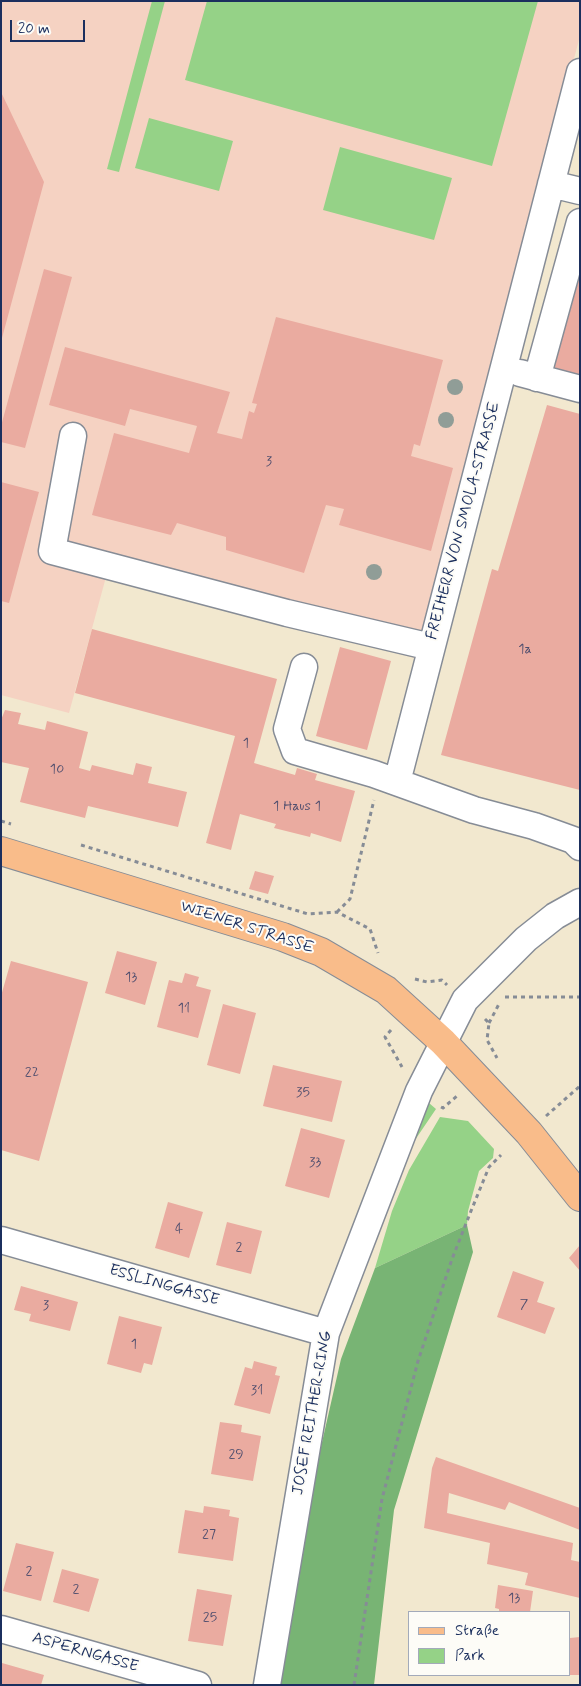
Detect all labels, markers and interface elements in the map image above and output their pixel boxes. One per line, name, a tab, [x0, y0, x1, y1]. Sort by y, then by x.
scale bar	[12, 10, 88, 42]
text: 20 m	[18, 19, 50, 39]
street label: FREIHERR VON SMOLA-STRASSE	[423, 400, 505, 642]
house number: 3	[266, 454, 272, 470]
house number: 1a	[518, 642, 532, 658]
house number: 1	[243, 736, 249, 752]
house number: 10	[50, 762, 64, 778]
house number: 1 Haus 1	[273, 799, 321, 815]
street label: WIENER STRASSE	[178, 897, 316, 959]
house number: 13	[125, 970, 137, 986]
house number: 11	[178, 1001, 190, 1017]
house number: 22	[25, 1065, 39, 1081]
house number: 35	[296, 1085, 310, 1101]
house number: 33	[309, 1155, 321, 1171]
house number: 4	[175, 1222, 183, 1238]
house number: 2	[236, 1240, 242, 1256]
street label: ESSLINGGASSE	[107, 1261, 221, 1311]
house number: 7	[520, 1297, 528, 1313]
house number: 3	[43, 1298, 49, 1314]
street label: JOSEF REITHER-RING	[289, 1329, 337, 1497]
house number: 1	[131, 1337, 137, 1353]
house number: 31	[251, 1383, 263, 1399]
house number: 29	[228, 1447, 244, 1463]
house number: 27	[202, 1527, 216, 1543]
house number: 2	[26, 1564, 32, 1580]
house number: 2	[73, 1582, 79, 1598]
house number: 13	[508, 1591, 520, 1607]
house number: 25	[203, 1610, 217, 1626]
legend	[408, 1611, 571, 1676]
text: Straße	[455, 1621, 499, 1641]
street label: ASPERNGASSE	[30, 1629, 140, 1677]
text: Park	[455, 1646, 485, 1666]

